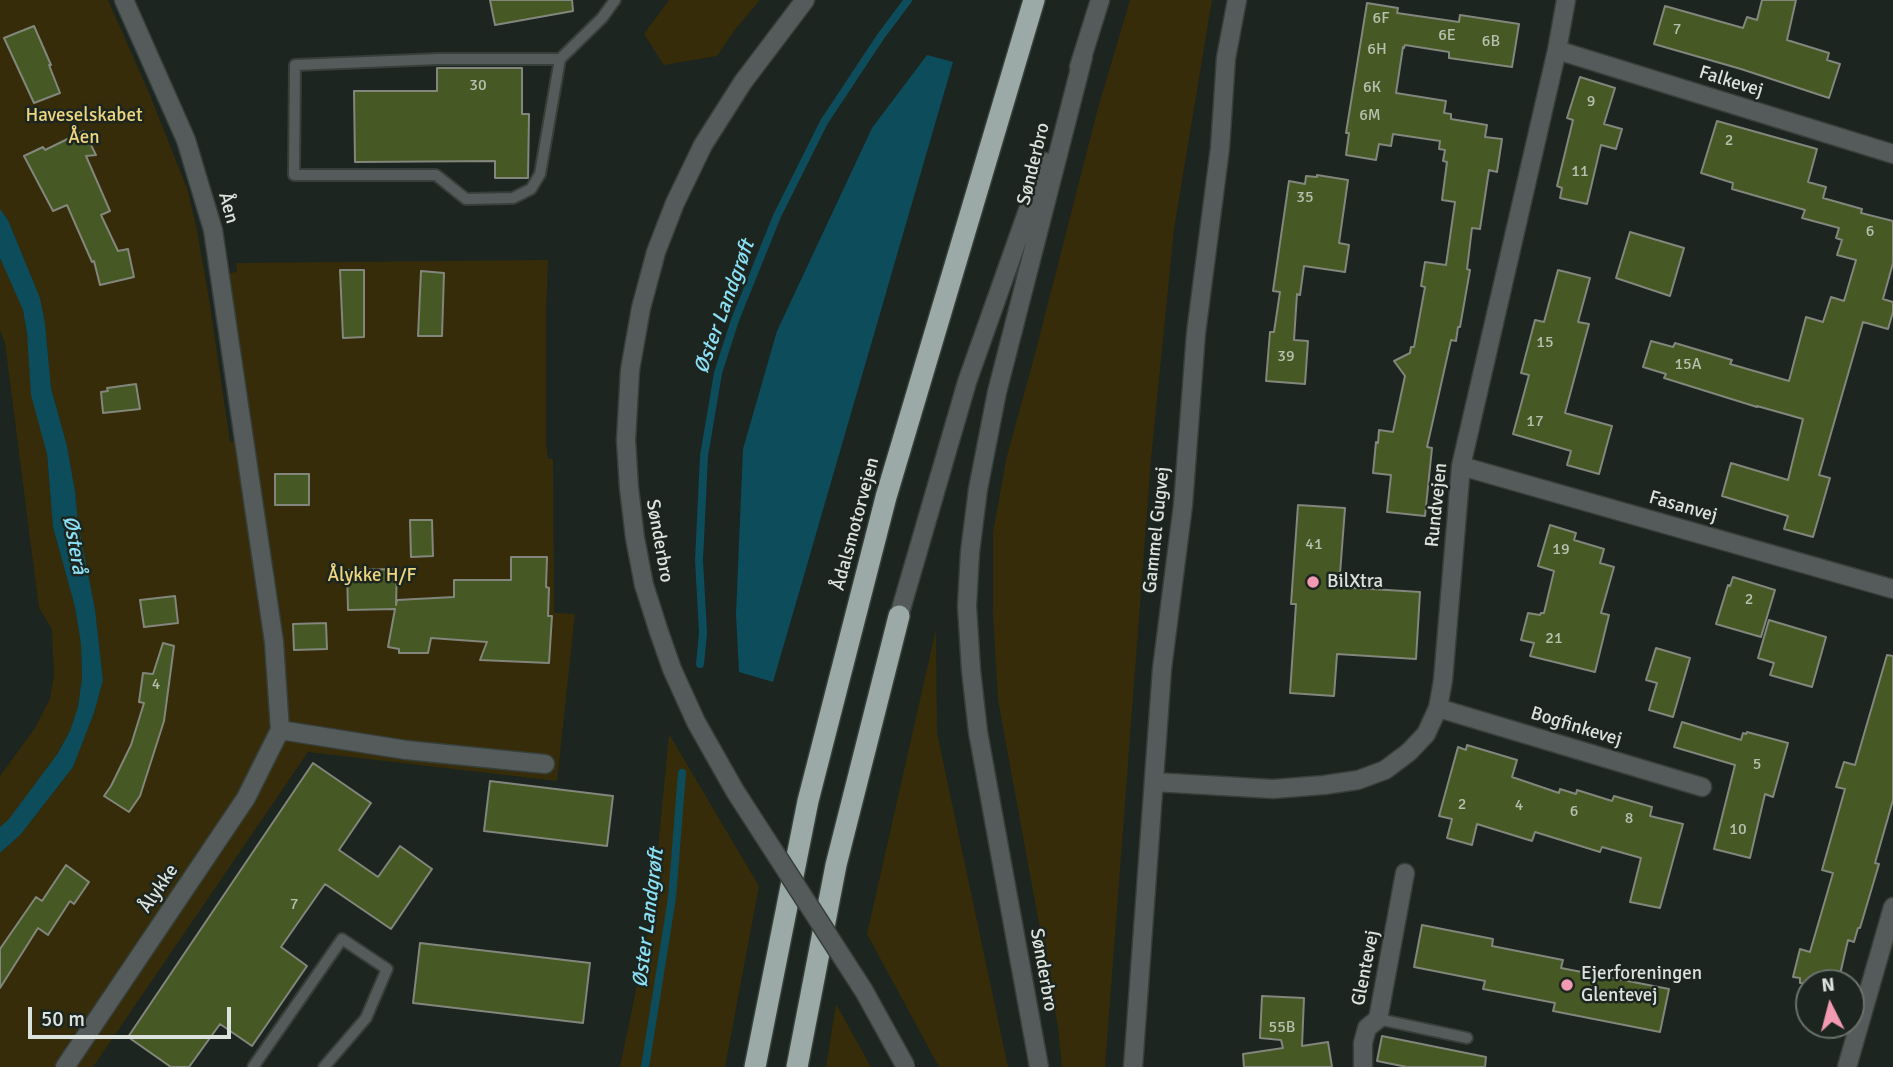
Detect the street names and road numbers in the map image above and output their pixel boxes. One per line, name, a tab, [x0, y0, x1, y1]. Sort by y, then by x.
street label: Falkevej	[1696, 61, 1766, 103]
street label: Sønderbro	[1013, 121, 1055, 207]
street label: Åen	[213, 190, 243, 226]
street label: Ådalsmotorvejen	[827, 455, 885, 593]
street label: Rundvejen	[1421, 462, 1453, 548]
street label: Gammel Gugvej	[1139, 466, 1175, 594]
street label: Fasanvej	[1646, 486, 1720, 528]
street label: Sønderbro	[640, 498, 678, 584]
street label: Bogfinkevej	[1528, 702, 1624, 752]
street label: Ålykke	[134, 860, 184, 918]
street label: Sønderbro	[1024, 927, 1062, 1013]
street label: Glentevej	[1348, 928, 1384, 1008]

